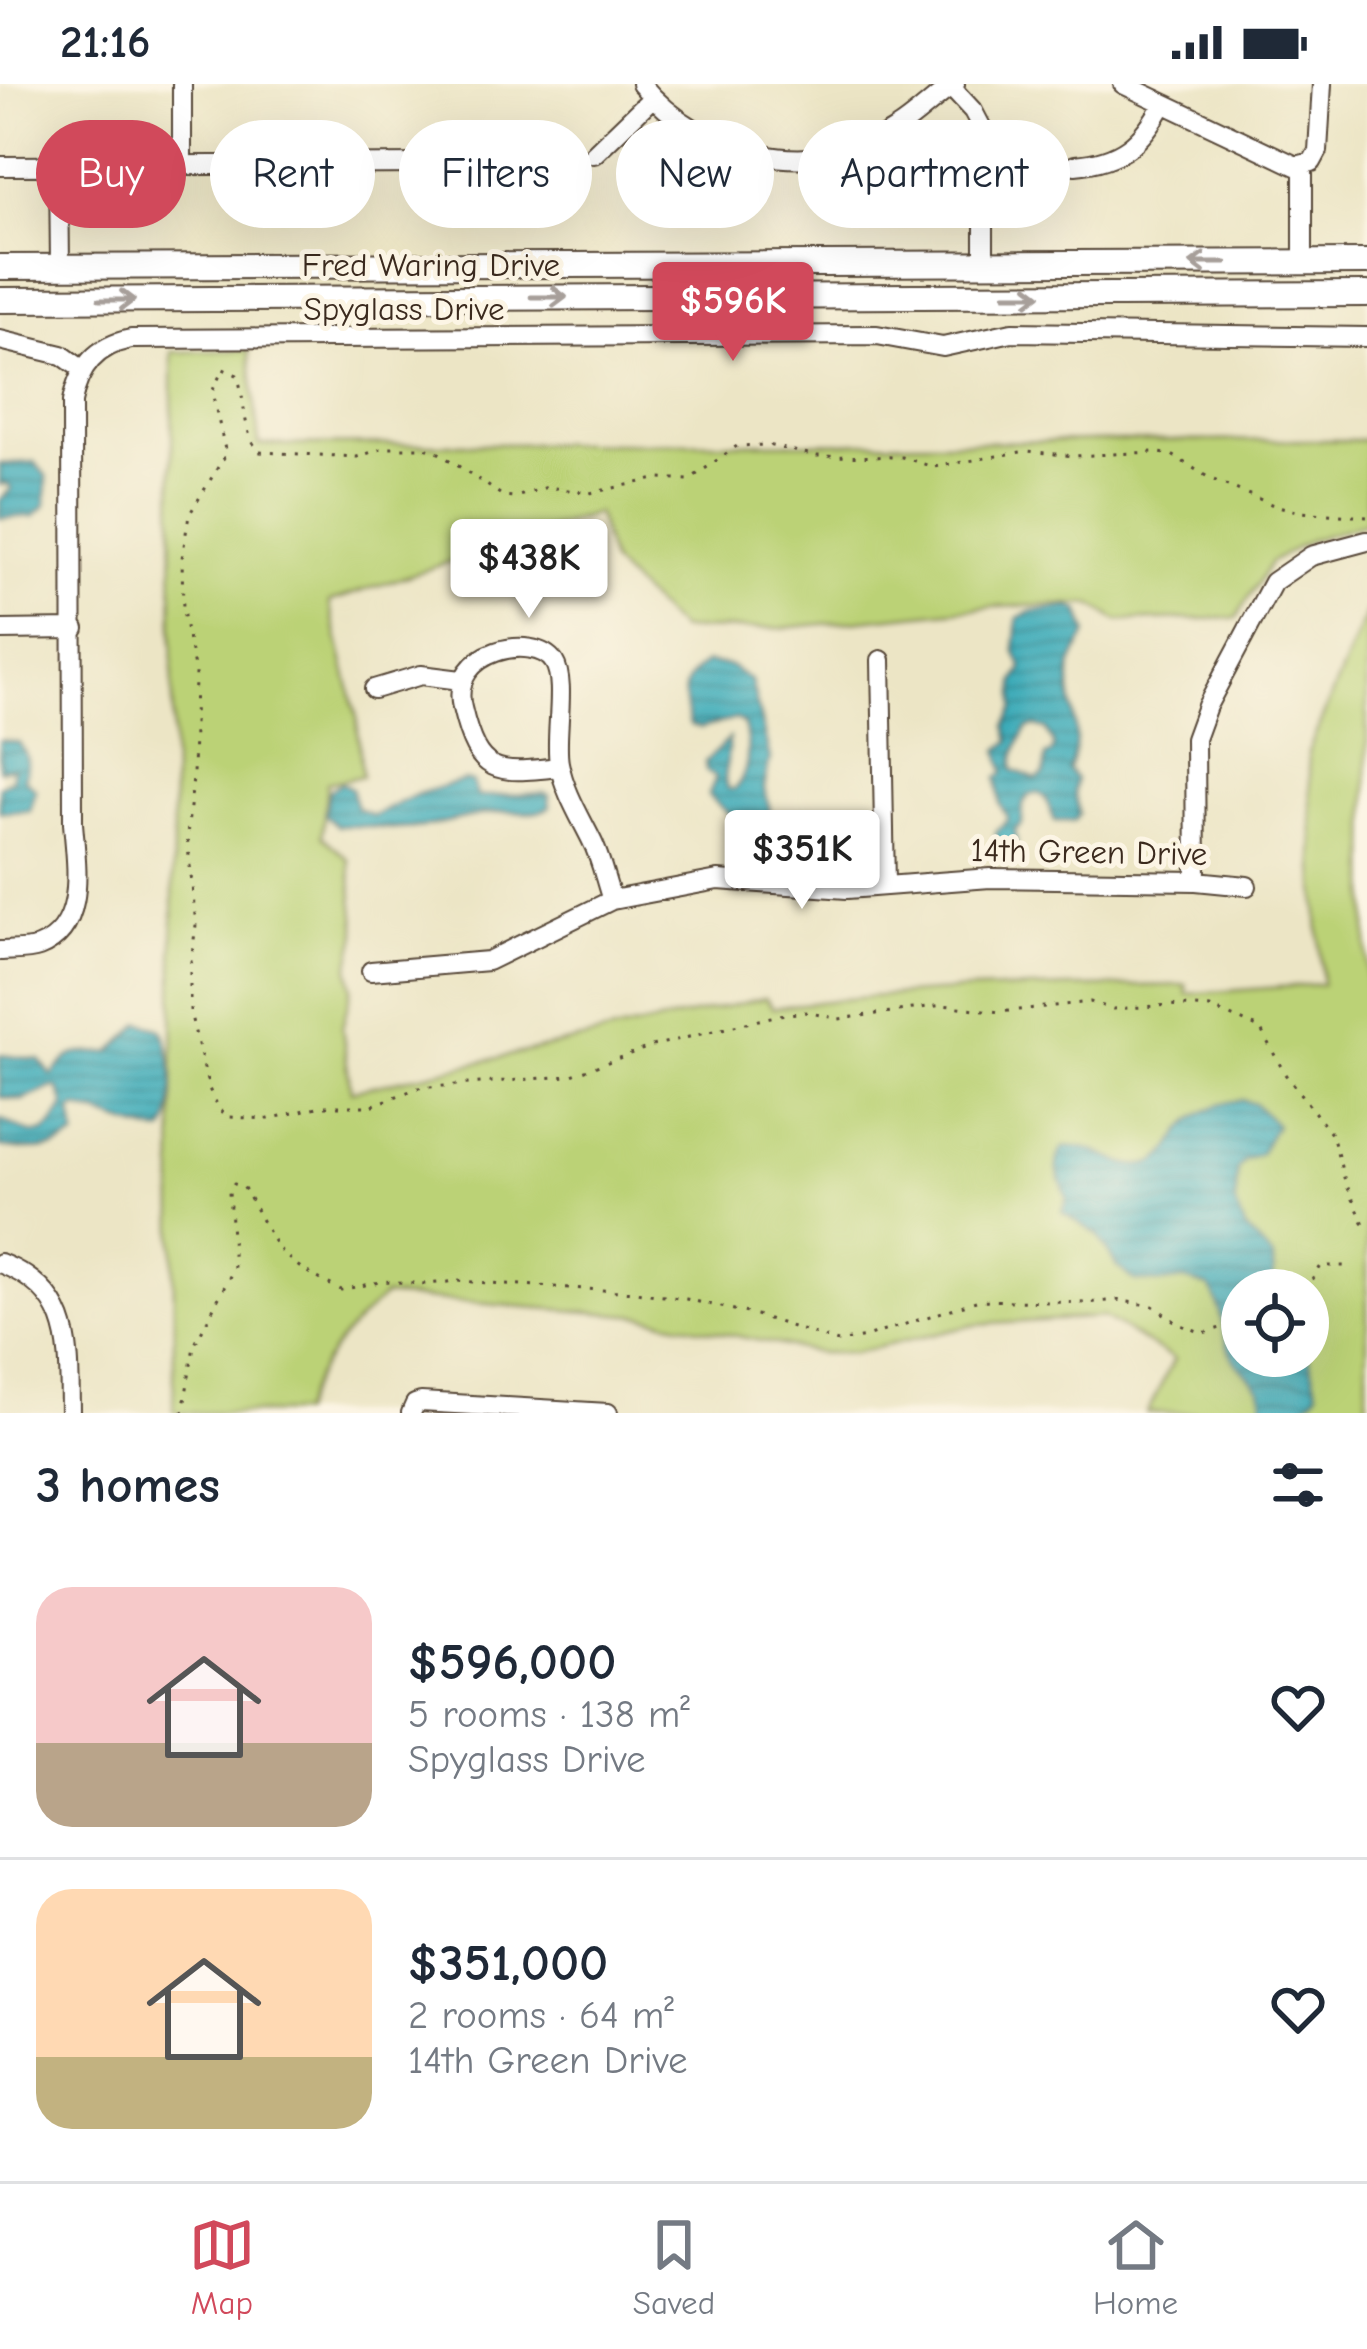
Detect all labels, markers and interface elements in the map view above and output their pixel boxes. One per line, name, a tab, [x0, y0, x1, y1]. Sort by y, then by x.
text: 21:16	[60, 16, 151, 68]
chip: Buy	[36, 120, 186, 228]
chip: Rent	[210, 120, 375, 228]
chip: Filters	[399, 120, 592, 228]
chip: New	[616, 120, 774, 228]
chip: Apartment	[798, 120, 1070, 228]
street label: Fred Waring Drive	[302, 246, 560, 284]
one-way arrow	[1189, 251, 1228, 274]
pin: $596K	[649, 262, 817, 364]
text: $596K	[680, 278, 786, 323]
one-way arrow	[1003, 284, 1042, 306]
one-way arrow	[529, 286, 568, 308]
one-way arrow	[97, 289, 136, 311]
street label: Spyglass Drive	[303, 290, 505, 328]
pin: $438K	[445, 519, 613, 621]
text: $438K	[478, 535, 580, 580]
pin: $351K	[718, 810, 886, 912]
text: $351K	[752, 826, 852, 871]
street label: 14th Green Drive	[970, 831, 1208, 873]
map controls	[1221, 1269, 1329, 1377]
button: locate	[1221, 1269, 1329, 1377]
icon: filters	[1265, 1452, 1331, 1518]
text: 3 homes	[36, 1456, 220, 1515]
text: $596,000	[408, 1633, 616, 1692]
icon: home	[132, 1635, 276, 1779]
icon: heart	[1265, 1674, 1331, 1740]
text: 5 rooms · 138 m²	[408, 1692, 690, 1737]
text: Spyglass Drive	[408, 1737, 646, 1782]
text: $351,000	[408, 1934, 608, 1993]
icon: home	[132, 1937, 276, 2081]
icon: heart	[1265, 1976, 1331, 2042]
text: 2 rooms · 64 m²	[408, 1993, 674, 2038]
text: 14th Green Drive	[408, 2038, 688, 2083]
tab: Map	[189, 2212, 255, 2322]
tab: Saved	[633, 2212, 715, 2322]
tab: Home	[1093, 2212, 1178, 2322]

